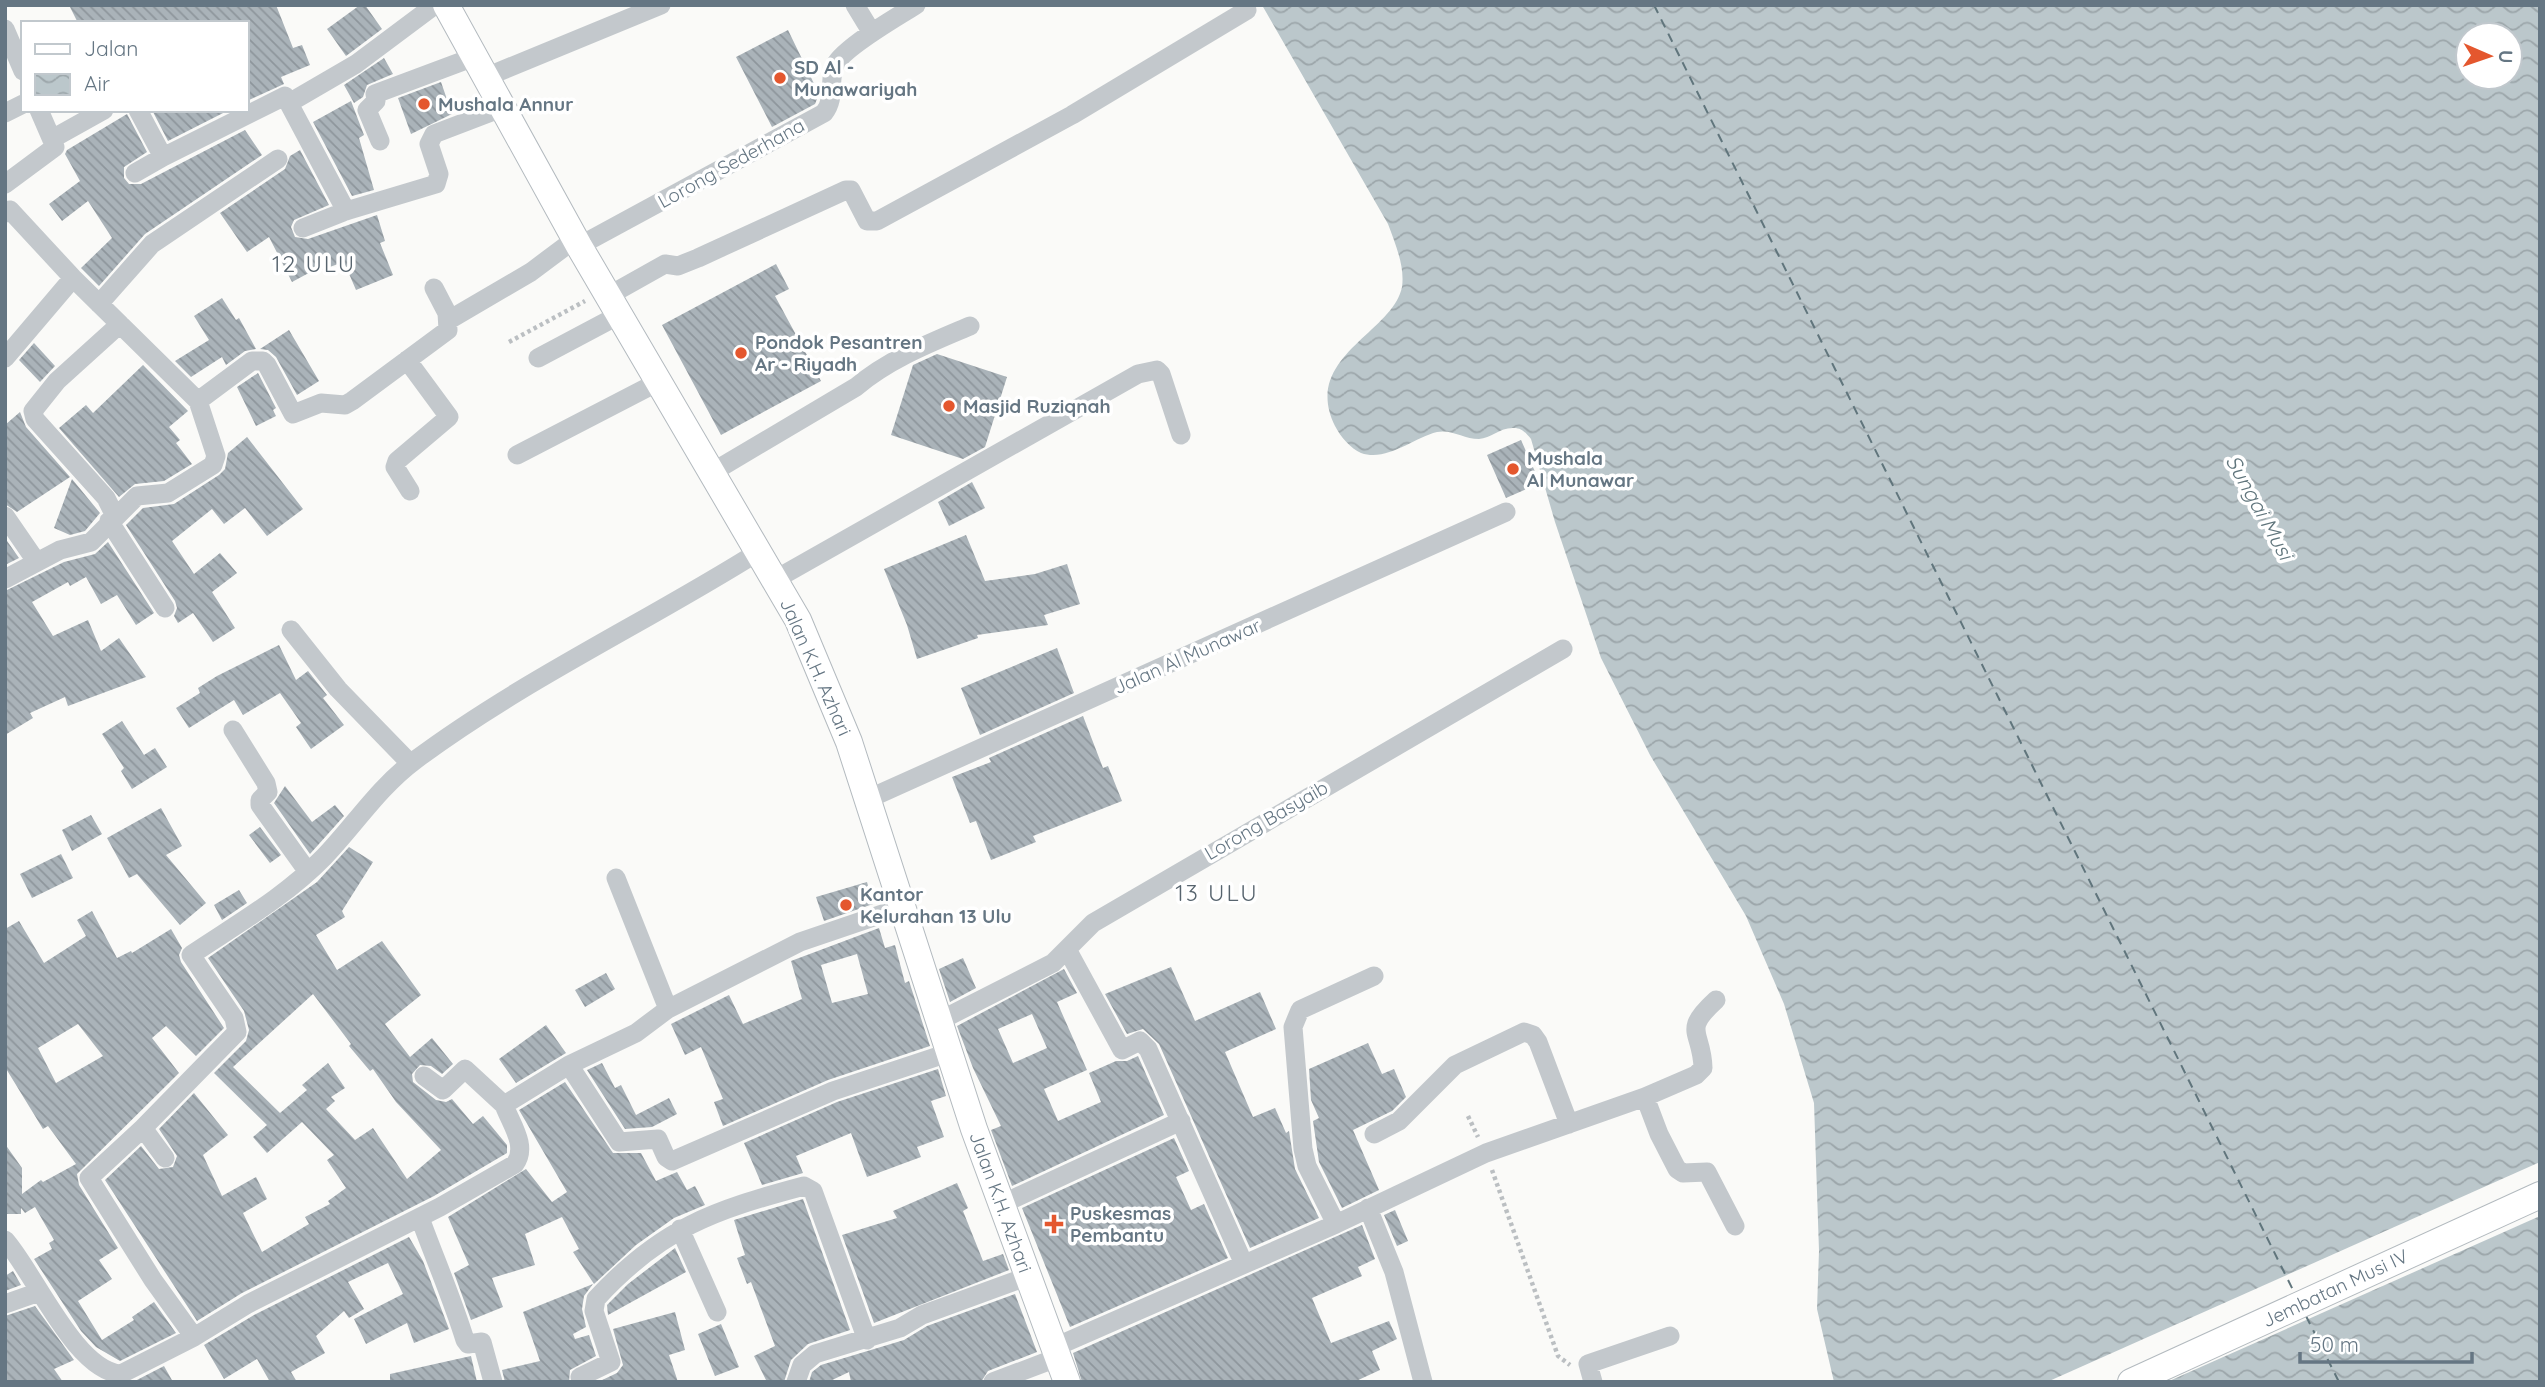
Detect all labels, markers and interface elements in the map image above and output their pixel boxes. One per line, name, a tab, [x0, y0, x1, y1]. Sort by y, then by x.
legend	[21, 21, 248, 112]
north arrow	[2454, 21, 2524, 91]
text: Jalan	[84, 35, 138, 61]
text: U	[2494, 49, 2518, 64]
place label: SD Al - Munawariyah	[794, 55, 917, 101]
text: Air	[84, 70, 110, 96]
marker: SD Al - Munawariyah	[772, 70, 788, 86]
place label: Mushala Annur	[438, 92, 574, 116]
marker: Mushala Annur	[416, 96, 432, 112]
street label: Lorong Sederhana	[654, 113, 808, 213]
district label: 12 ULU	[272, 249, 356, 278]
place label: Pondok Pesantren Ar - Riyadh	[755, 330, 923, 376]
marker: Pondok Pesantren Ar - Riyadh	[733, 345, 749, 361]
place label: Masjid Ruziqnah	[963, 394, 1111, 418]
marker: Masjid Ruziqnah	[941, 398, 957, 414]
place label: Mushala Al Munawar	[1527, 446, 1634, 492]
water label: Sungai Musi	[2221, 450, 2301, 566]
marker: Mushala Al Munawar	[1505, 461, 1521, 477]
street label: Jalan K.H. Azhari	[775, 594, 857, 740]
street label: Jalan Al Munawar	[1110, 613, 1265, 699]
street label: Lorong Basyaib	[1200, 775, 1332, 865]
district label: 13 ULU	[1175, 878, 1259, 907]
place label: Kantor Kelurahan 13 Ulu	[860, 882, 1012, 928]
marker: Kantor Kelurahan 13 Ulu	[838, 897, 854, 913]
street label: Jalan K.H. Azhari	[964, 1128, 1038, 1276]
place label: Puskesmas Pembantu	[1070, 1201, 1171, 1247]
marker: Puskesmas Pembantu	[1044, 1214, 1064, 1234]
street label: Jembatan Musi IV	[2258, 1244, 2412, 1332]
scale bar	[2300, 1320, 2472, 1364]
text: 50 m	[2310, 1331, 2359, 1357]

